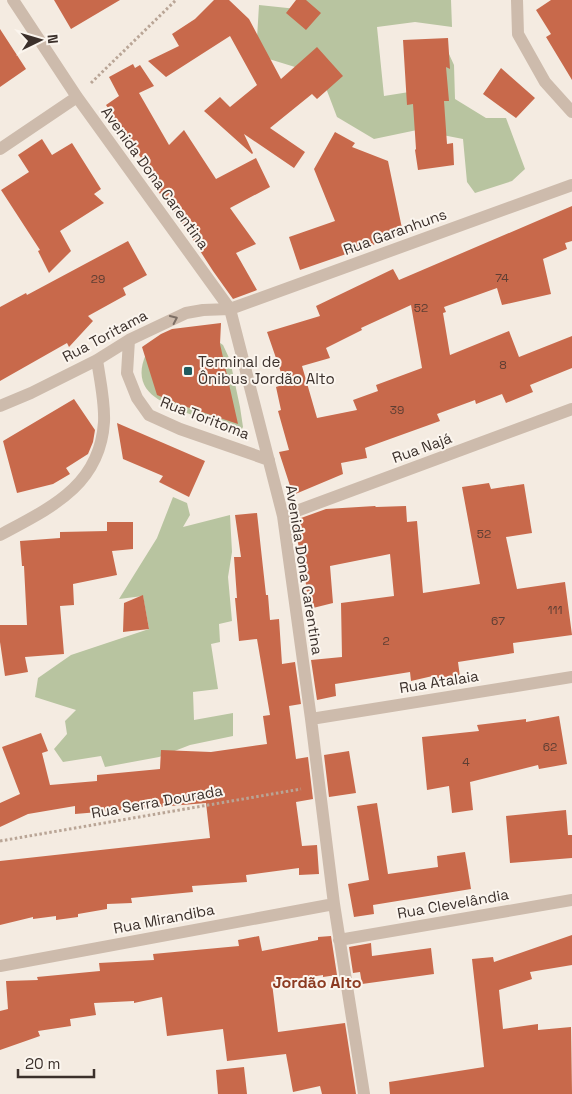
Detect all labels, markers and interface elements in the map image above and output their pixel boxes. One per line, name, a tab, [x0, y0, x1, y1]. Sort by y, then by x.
north arrow	[15, 15, 65, 65]
text: N	[44, 33, 62, 44]
street label: Avenida Dona Carentina	[97, 103, 214, 253]
street label: Rua Garanhuns	[341, 204, 449, 259]
house number: 74	[495, 270, 509, 286]
house number: 29	[91, 271, 105, 287]
house number: 52	[414, 300, 428, 316]
street label: Rua Toritama	[59, 305, 151, 366]
one-way arrow	[169, 315, 178, 325]
place label: Terminal de Ônibus Jordão Alto	[198, 352, 335, 388]
house number: 8	[499, 357, 507, 373]
marker: Terminal de Ônibus Jordão Alto	[182, 365, 194, 377]
street label: Rua Toritoma	[158, 392, 253, 443]
house number: 39	[390, 402, 404, 418]
street label: Rua Najá	[389, 428, 455, 467]
street label: Avenida Dona Carentina	[282, 484, 327, 657]
house number: 52	[477, 526, 491, 542]
house number: 111	[547, 602, 563, 618]
house number: 67	[491, 613, 505, 629]
house number: 2	[382, 633, 390, 649]
street label: Rua Atalaia	[398, 666, 480, 697]
house number: 62	[543, 739, 557, 755]
house number: 4	[462, 754, 470, 770]
street label: Rua Serra Dourada	[90, 781, 225, 822]
street label: Rua Clevelândia	[396, 884, 511, 923]
street label: Rua Mirandiba	[112, 899, 216, 938]
district label: Jordão Alto	[272, 972, 362, 993]
scale bar	[18, 1046, 94, 1078]
text: 20 m	[25, 1054, 60, 1073]

